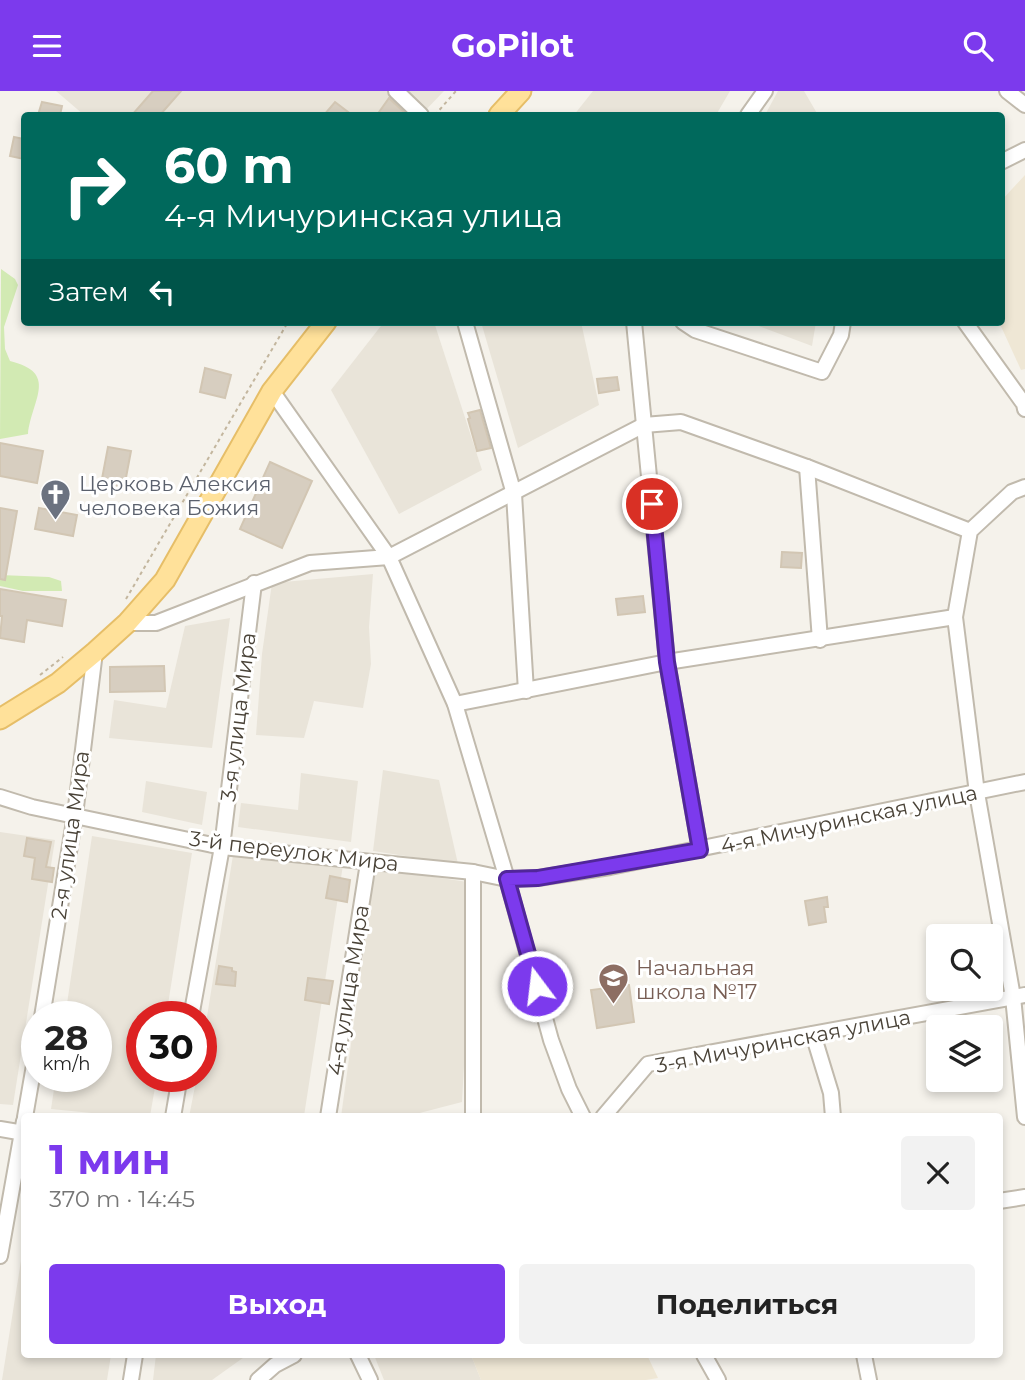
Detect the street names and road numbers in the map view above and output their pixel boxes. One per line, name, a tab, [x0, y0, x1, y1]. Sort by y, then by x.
street label: 3-я улица Мира	[215, 631, 261, 803]
street label: 2-я улица Мира	[46, 749, 94, 921]
street label: 4-я Мичуринская улица	[718, 780, 980, 858]
street label: 3-й переулок Мира	[188, 826, 400, 876]
street label: 4-я улица Мира	[322, 903, 374, 1077]
street label: 3-я Мичуринская улица	[653, 1004, 913, 1078]

